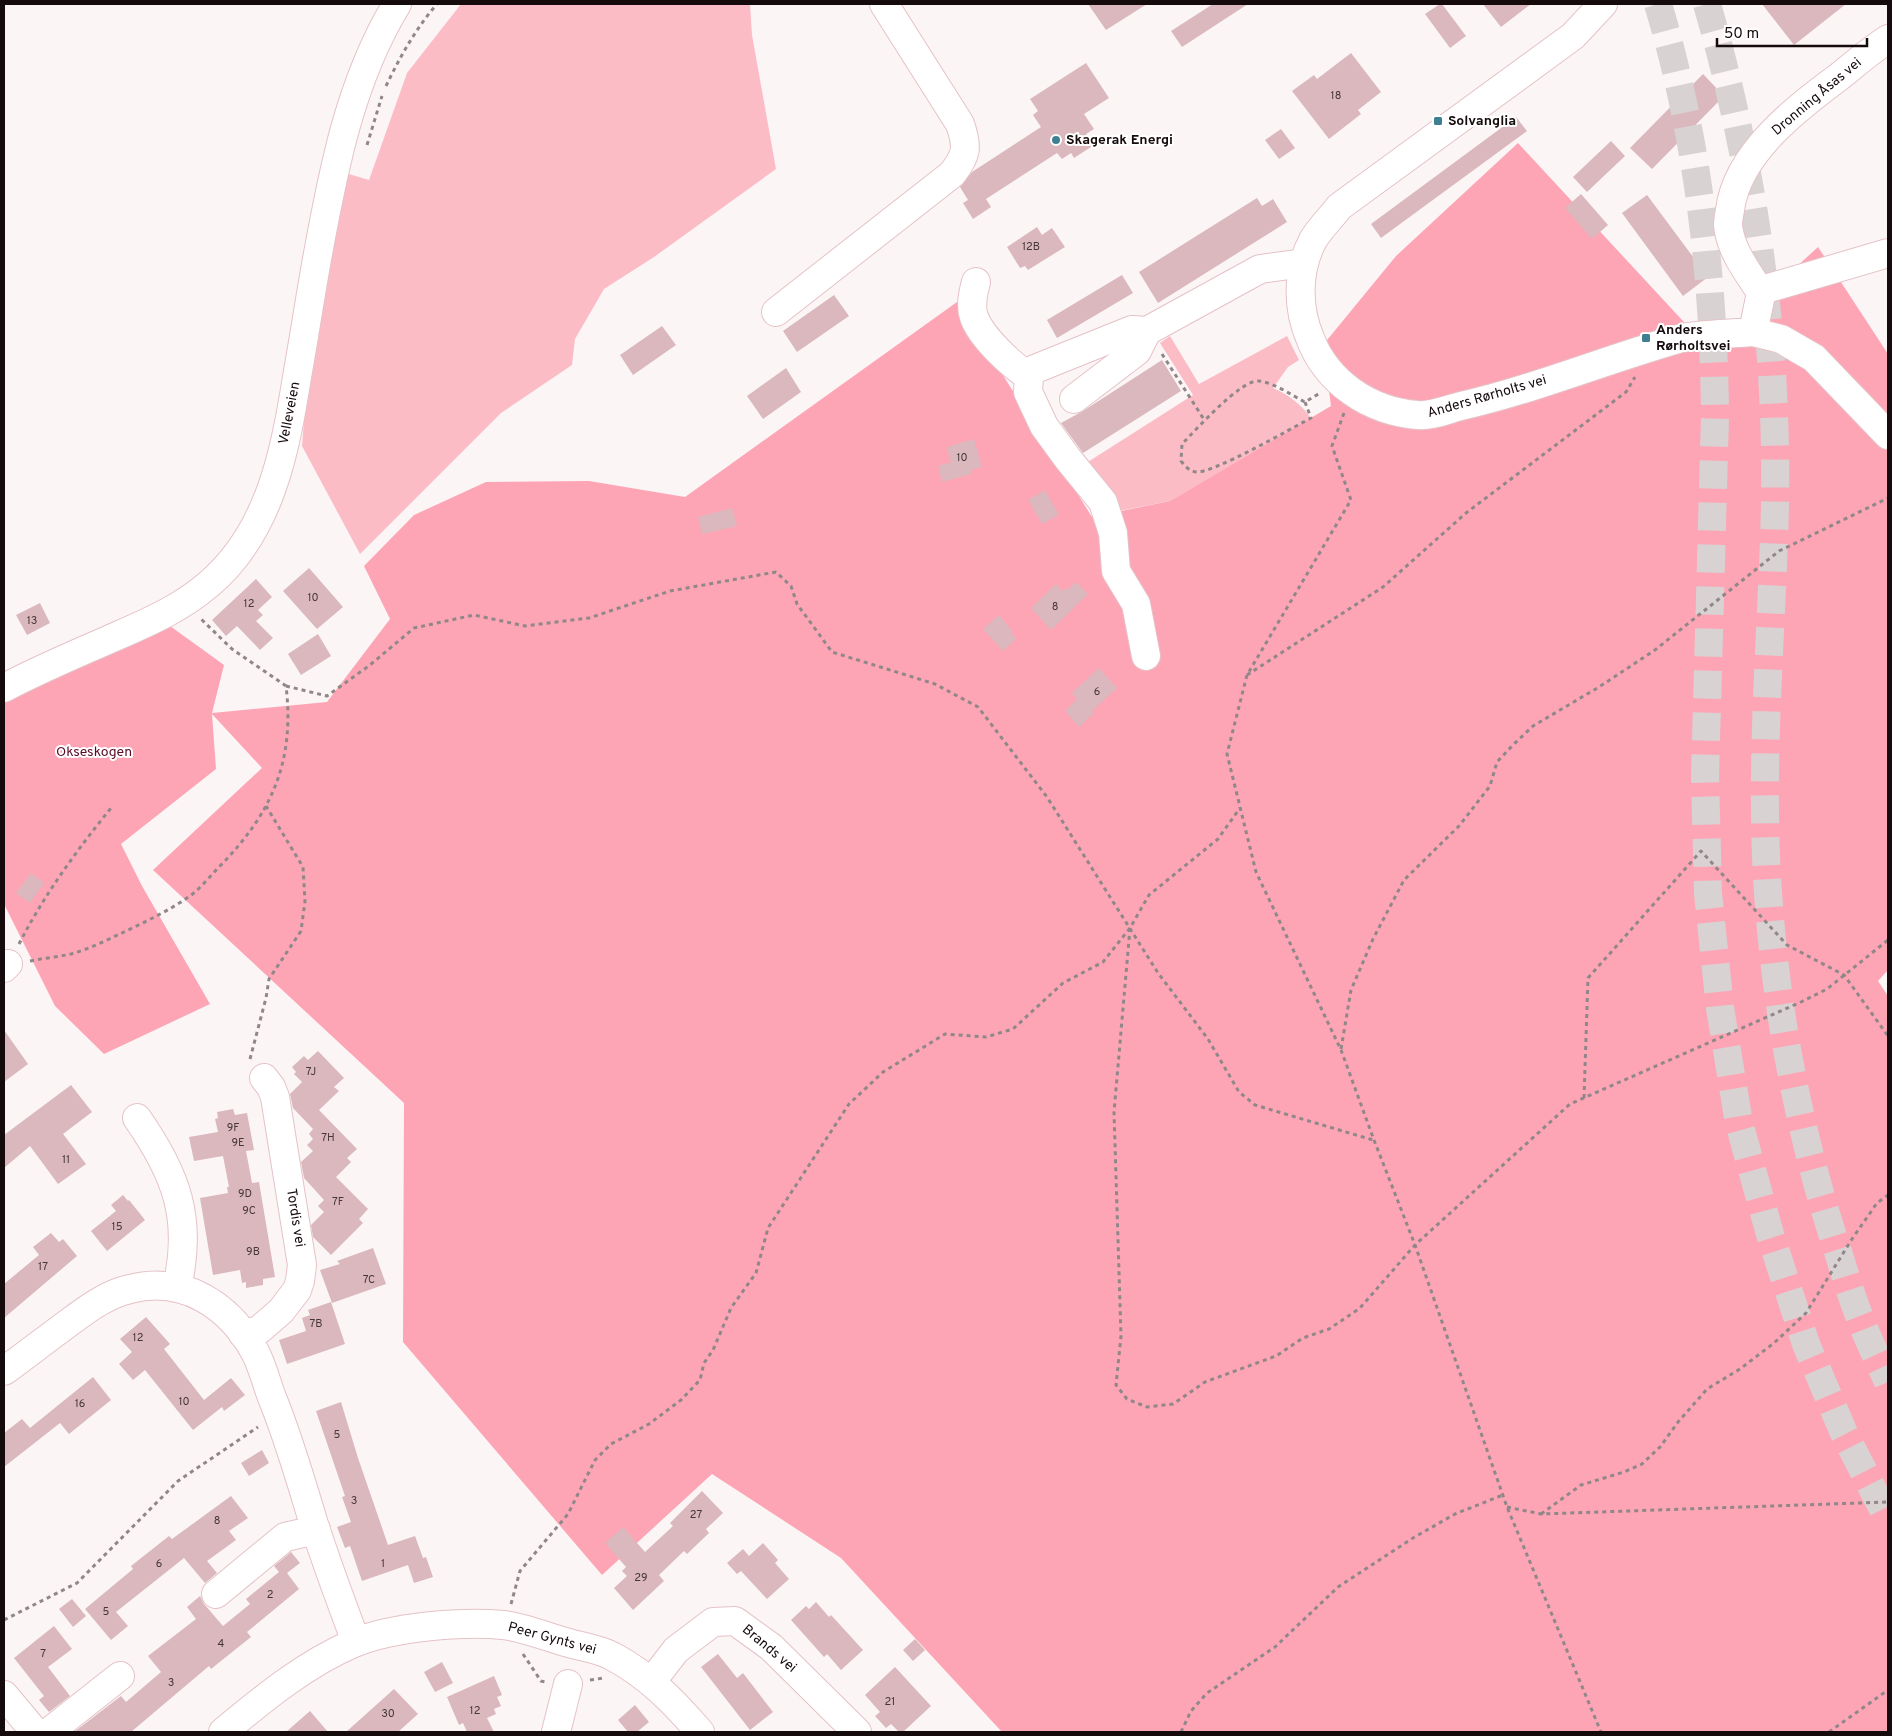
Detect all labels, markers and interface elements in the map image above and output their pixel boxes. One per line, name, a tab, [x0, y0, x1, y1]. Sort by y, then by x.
scale bar	[1717, 15, 1867, 47]
text: 50 m	[1724, 25, 1759, 44]
street label: Dronning Åsas vei	[1769, 55, 1865, 139]
house number: 18	[1331, 89, 1341, 103]
place label: Solvanglia	[1448, 113, 1516, 130]
marker: Solvanglia	[1432, 115, 1444, 127]
place label: Skagerak Energi	[1066, 132, 1173, 149]
marker: Skagerak Energi	[1050, 134, 1062, 146]
house number: 12B	[1022, 240, 1040, 254]
place label: Anders Rørholtsvei	[1656, 322, 1731, 355]
marker: Anders Rørholtsvei	[1640, 332, 1652, 344]
street label: Anders Rørholts vei	[1425, 372, 1549, 422]
street label: Velleveien	[276, 380, 304, 446]
house number: 10	[956, 451, 968, 465]
house number: 10	[307, 591, 319, 605]
house number: 12	[244, 597, 254, 611]
house number: 8	[1052, 600, 1058, 614]
house number: 13	[27, 614, 37, 628]
house number: 6	[1094, 685, 1100, 699]
park label: Okseskogen	[56, 744, 132, 761]
house number: 7J	[306, 1065, 316, 1079]
house number: 9F	[227, 1121, 239, 1135]
house number: 7H	[321, 1131, 335, 1145]
house number: 9E	[231, 1136, 245, 1150]
house number: 11	[62, 1153, 70, 1167]
house number: 9D	[238, 1187, 252, 1201]
street label: Tordis vei	[282, 1187, 308, 1249]
house number: 7F	[332, 1195, 344, 1209]
house number: 9C	[242, 1204, 256, 1218]
house number: 15	[112, 1220, 123, 1234]
house number: 9B	[246, 1245, 260, 1259]
house number: 17	[38, 1260, 48, 1274]
house number: 7C	[363, 1273, 375, 1287]
house number: 7B	[310, 1317, 322, 1331]
house number: 12	[133, 1331, 143, 1345]
house number: 10	[178, 1395, 190, 1409]
house number: 16	[75, 1397, 85, 1411]
house number: 5	[334, 1428, 341, 1442]
house number: 3	[351, 1494, 357, 1508]
house number: 27	[690, 1508, 702, 1522]
house number: 8	[214, 1514, 220, 1528]
house number: 6	[156, 1557, 162, 1571]
house number: 1	[381, 1557, 385, 1571]
house number: 29	[634, 1571, 648, 1585]
house number: 2	[267, 1588, 273, 1602]
house number: 5	[103, 1605, 110, 1619]
street label: Peer Gynts vei	[506, 1619, 598, 1659]
street label: Brands vei	[738, 1621, 800, 1677]
house number: 4	[218, 1637, 225, 1651]
house number: 7	[40, 1647, 46, 1661]
house number: 3	[168, 1676, 174, 1690]
house number: 21	[885, 1695, 895, 1709]
house number: 12	[470, 1704, 480, 1718]
house number: 30	[381, 1707, 395, 1721]

